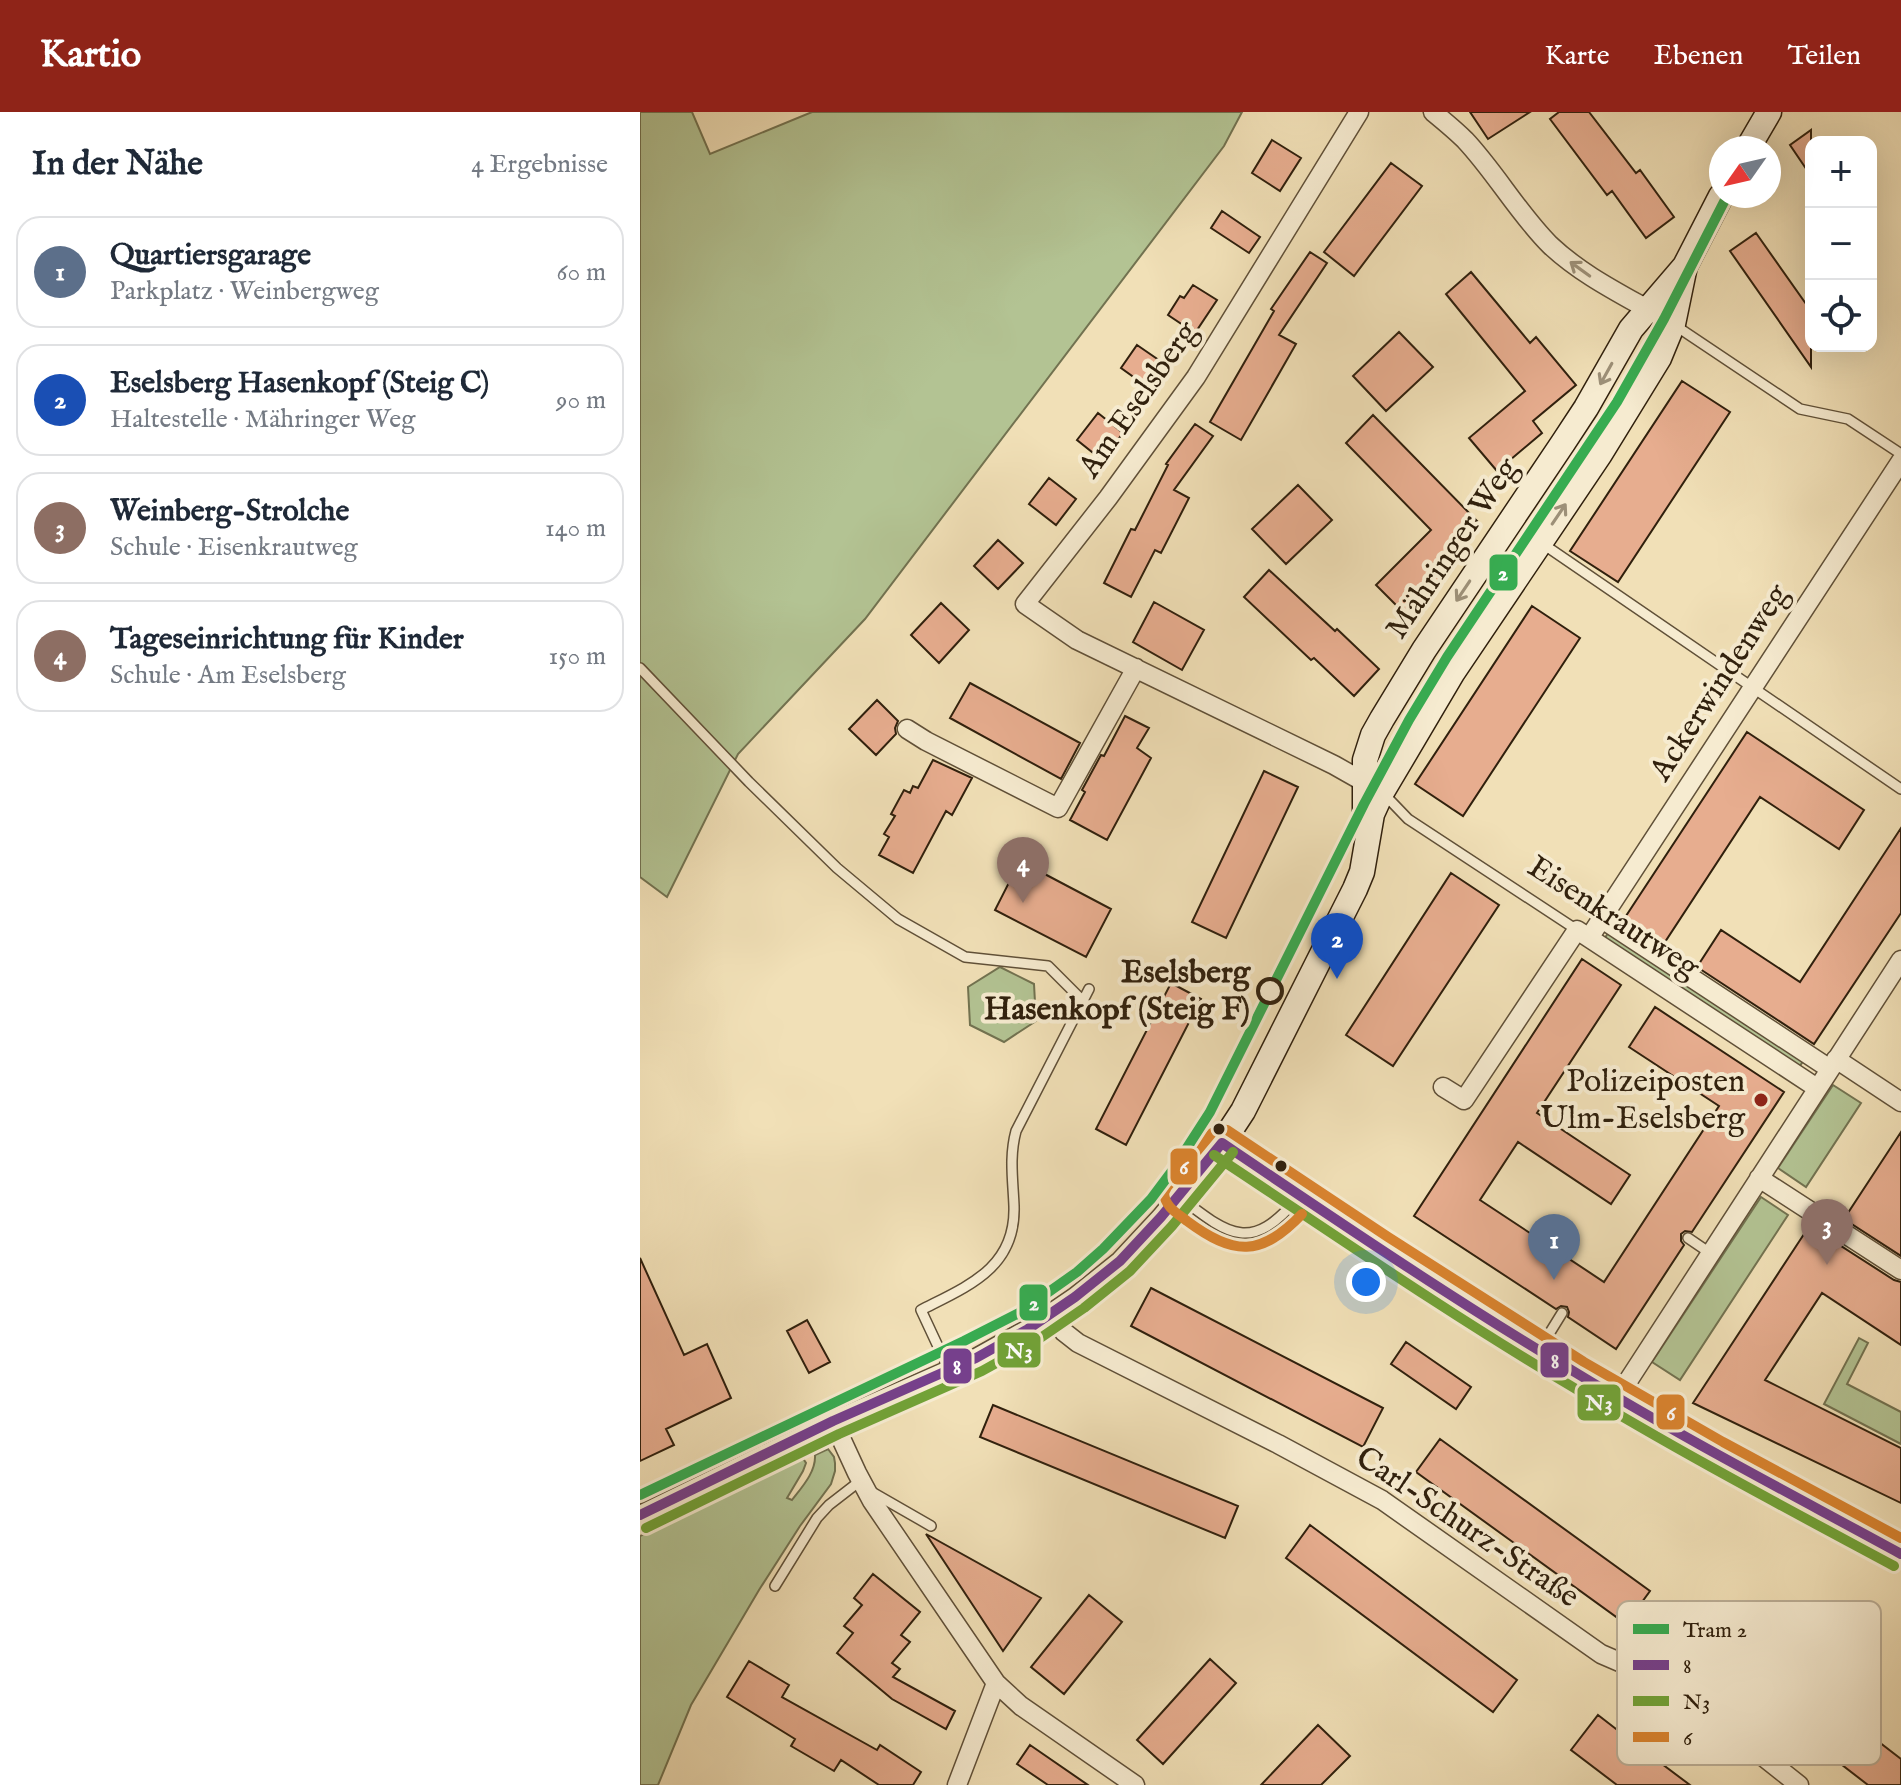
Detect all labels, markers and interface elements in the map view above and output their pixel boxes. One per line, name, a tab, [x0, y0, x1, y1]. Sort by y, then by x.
text: Kartio	[40, 32, 141, 80]
text: Karte	[1544, 39, 1609, 74]
text: Ebenen	[1653, 39, 1743, 74]
text: Teilen	[1787, 39, 1861, 74]
north arrow	[1709, 136, 1781, 208]
map controls	[1805, 136, 1877, 352]
button: +	[1805, 136, 1877, 208]
text: In der Nähe	[32, 143, 203, 186]
text: 4 Ergebnisse	[471, 148, 608, 181]
button: −	[1805, 208, 1877, 280]
text: Quartiersgarage	[110, 237, 311, 275]
text: 1	[55, 256, 65, 289]
text: 60 m	[557, 256, 606, 289]
one-way arrow	[1570, 261, 1591, 278]
text: Parkplatz · Weinbergweg	[110, 275, 379, 308]
button: locate	[1805, 280, 1877, 352]
street label: Am Eselsberg	[1069, 313, 1208, 487]
one-way arrow	[1597, 362, 1613, 385]
text: Eselsberg Hasenkopf (Steig C)	[110, 365, 489, 403]
text: 2	[54, 384, 66, 417]
text: 90 m	[556, 384, 606, 417]
text: Haltestelle · Mähringer Weg	[110, 403, 415, 436]
street label: Mähringer Weg	[1377, 450, 1529, 648]
text: Weinberg-Strolche	[110, 493, 349, 531]
one-way arrow	[1551, 503, 1568, 525]
text: 3	[55, 512, 65, 545]
text: 140 m	[545, 512, 606, 545]
text: Schule · Eisenkrautweg	[110, 531, 358, 564]
line badge: 2	[1488, 553, 1519, 592]
text: 2	[1498, 560, 1508, 588]
street label: Ackerwindenweg	[1641, 576, 1799, 790]
one-way arrow	[1455, 580, 1471, 602]
text: Tageseinrichtung für Kinder	[110, 621, 464, 659]
text: 4	[54, 640, 66, 673]
text: 150 m	[548, 640, 606, 673]
text: Schule · Am Eselsberg	[110, 659, 346, 692]
pin: 4	[997, 837, 1049, 903]
street label: Eisenkrautweg	[1519, 847, 1707, 989]
pin: 2	[1311, 913, 1363, 979]
place label: Eselsberg Hasenkopf (Steig F)	[984, 953, 1252, 1031]
marker: Eselsberg Hasenkopf (Steig F)	[1257, 978, 1283, 1004]
place label: Polizeiposten Ulm-Eselsberg	[1540, 1062, 1746, 1140]
marker: Polizeiposten Ulm-Eselsberg	[1752, 1091, 1770, 1109]
unlabelled marker	[1211, 1121, 1227, 1137]
line badge: 6	[1169, 1147, 1199, 1186]
text: 6	[1179, 1154, 1190, 1182]
unlabelled marker	[1273, 1158, 1289, 1174]
pin: 3	[1801, 1199, 1853, 1265]
pin: 1	[1528, 1214, 1580, 1280]
your location	[1346, 1262, 1386, 1302]
line badge: 2	[1018, 1283, 1049, 1322]
text: 2	[1029, 1290, 1039, 1318]
line badge: N3	[996, 1331, 1042, 1369]
text: N3	[1004, 1338, 1033, 1366]
line badge: 8	[1539, 1341, 1570, 1379]
line badge: 8	[942, 1347, 973, 1385]
text: 8	[1551, 1348, 1559, 1376]
text: 8	[953, 1354, 961, 1382]
line badge: N3	[1576, 1383, 1622, 1422]
text: N3	[1584, 1390, 1613, 1418]
line badge: 6	[1655, 1393, 1686, 1431]
text: 6	[1666, 1400, 1677, 1428]
street label: Carl-Schurz-Straße	[1347, 1438, 1587, 1618]
legend	[1617, 1601, 1881, 1765]
text: Tram 2	[1683, 1617, 1747, 1645]
text: 8	[1683, 1653, 1692, 1681]
text: N3	[1683, 1689, 1710, 1717]
text: 6	[1683, 1725, 1693, 1753]

